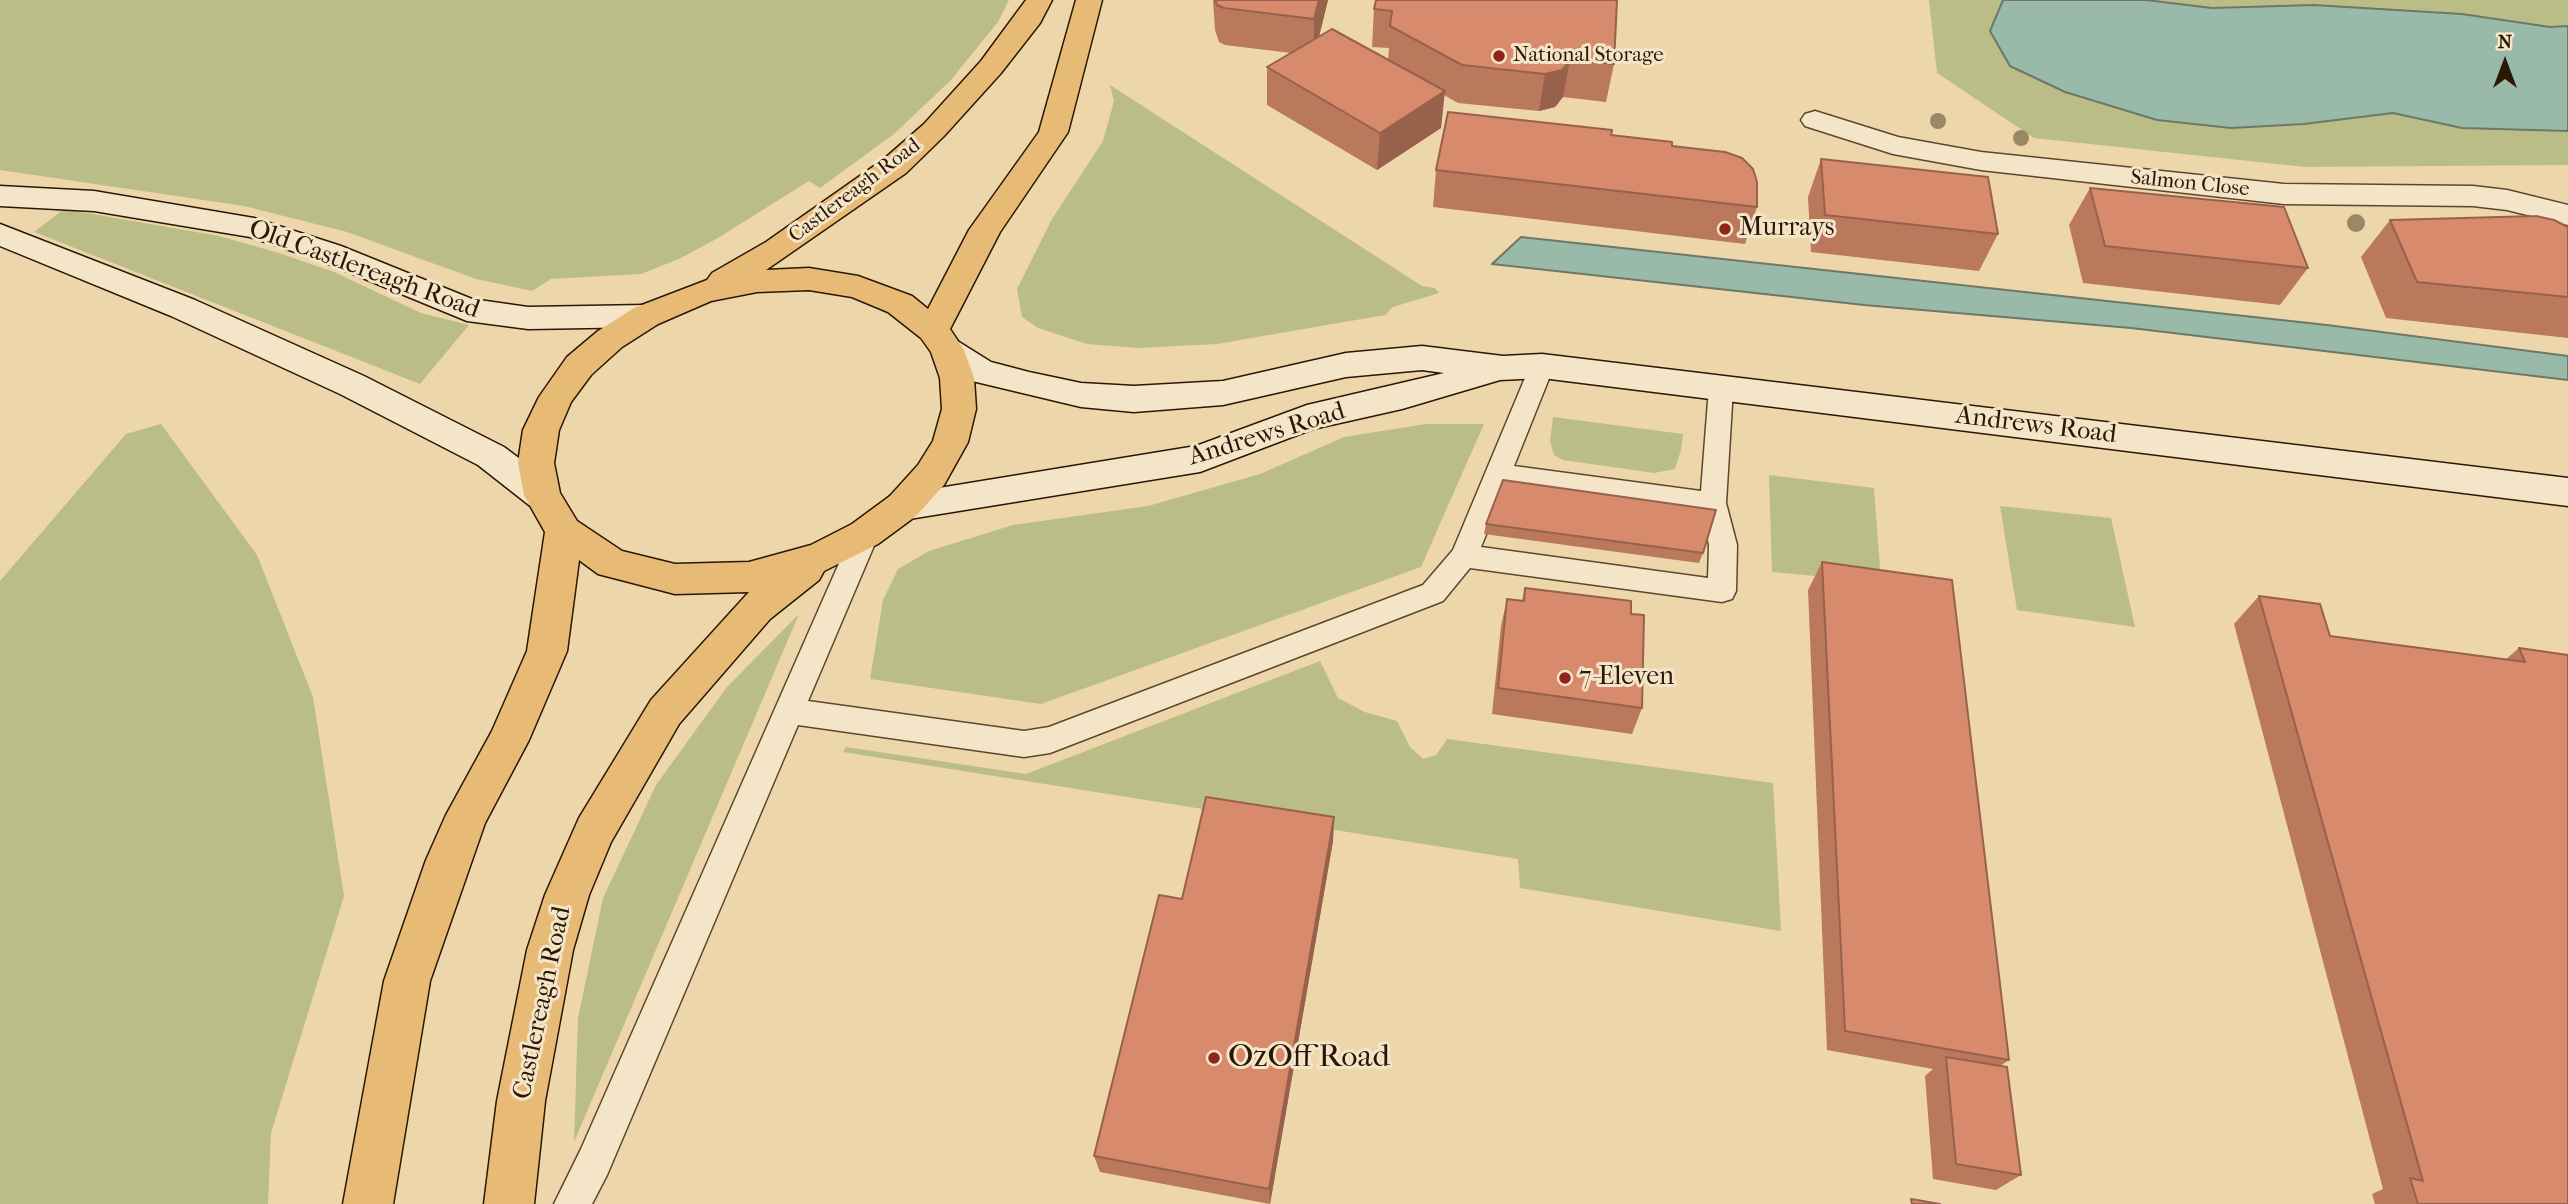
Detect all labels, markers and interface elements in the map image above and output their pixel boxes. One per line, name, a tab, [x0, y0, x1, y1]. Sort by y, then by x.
north arrow	[2470, 28, 2540, 98]
text: N	[2498, 31, 2512, 53]
place label: National Storage	[1513, 43, 1664, 69]
marker: National Storage	[1491, 48, 1507, 64]
street label: Castlereagh Road	[784, 133, 926, 249]
street label: Salmon Close	[2129, 165, 2251, 203]
place label: Murrays	[1739, 213, 1834, 245]
street label: Old Castlereagh Road	[244, 214, 484, 326]
marker: Murrays	[1717, 221, 1733, 237]
street label: Andrews Road	[1185, 396, 1349, 474]
street label: Andrews Road	[1954, 401, 2118, 451]
place label: 7-Eleven	[1579, 662, 1674, 694]
marker: 7-Eleven	[1557, 670, 1573, 686]
street label: Castlereagh Road	[507, 904, 579, 1102]
place label: OzOff Road	[1228, 1039, 1390, 1077]
marker: OzOff Road	[1206, 1050, 1222, 1066]

